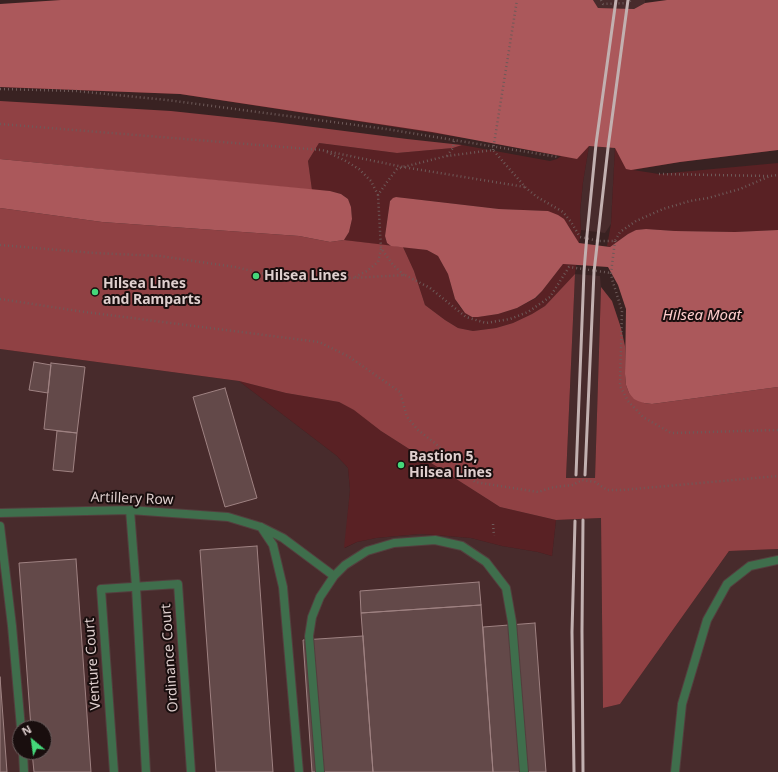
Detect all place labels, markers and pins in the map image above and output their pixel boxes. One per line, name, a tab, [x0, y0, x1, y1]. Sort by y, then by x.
place label: Hilsea Lines	[264, 268, 347, 284]
marker: Hilsea Lines	[251, 271, 261, 281]
place label: Hilsea Lines and Ramparts	[103, 276, 201, 308]
marker: Hilsea Lines and Ramparts	[90, 287, 100, 297]
place label: Bastion 5, Hilsea Lines	[409, 449, 492, 482]
marker: Bastion 5, Hilsea Lines	[396, 460, 406, 470]

